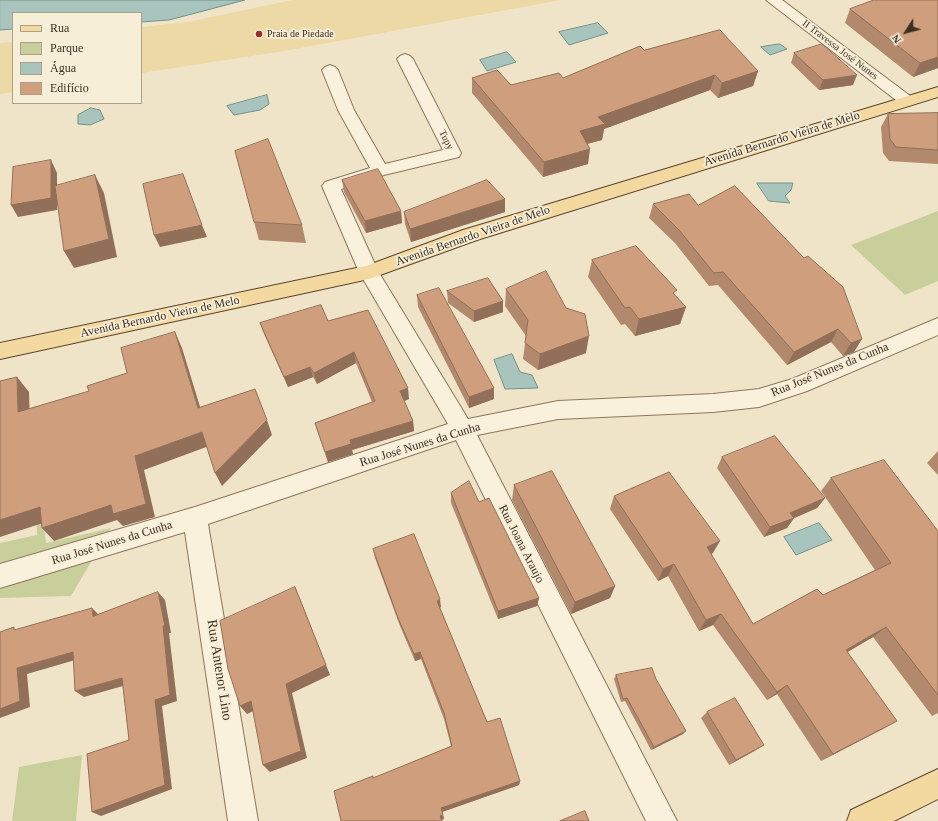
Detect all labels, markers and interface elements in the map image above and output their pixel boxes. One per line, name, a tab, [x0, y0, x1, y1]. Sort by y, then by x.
legend	[12, 12, 142, 104]
north arrow	[886, 12, 926, 52]
street label: II Travessa José Nunes	[800, 17, 880, 83]
text: Rua	[50, 21, 69, 35]
place label: Praia de Piedade	[267, 28, 334, 40]
marker: Praia de Piedade	[254, 29, 264, 39]
text: N	[889, 32, 903, 46]
text: Parque	[50, 41, 83, 55]
text: Água	[50, 61, 76, 75]
text: Edifício	[50, 81, 89, 95]
street label: Avenida Bernardo Vieira de Melo	[702, 108, 862, 170]
street label: Tupy	[436, 128, 456, 152]
street label: Avenida Bernardo Vieira de Melo	[394, 203, 552, 269]
street label: Avenida Bernardo Vieira de Melo	[79, 293, 241, 341]
street label: Rua José Nunes da Cunha	[769, 340, 891, 400]
street label: Rua José Nunes da Cunha	[358, 420, 482, 470]
street label: Rua Joana Araujo	[495, 502, 547, 586]
street label: Rua José Nunes da Cunha	[50, 518, 174, 568]
street label: Rua Antenor Lino	[203, 618, 235, 722]

